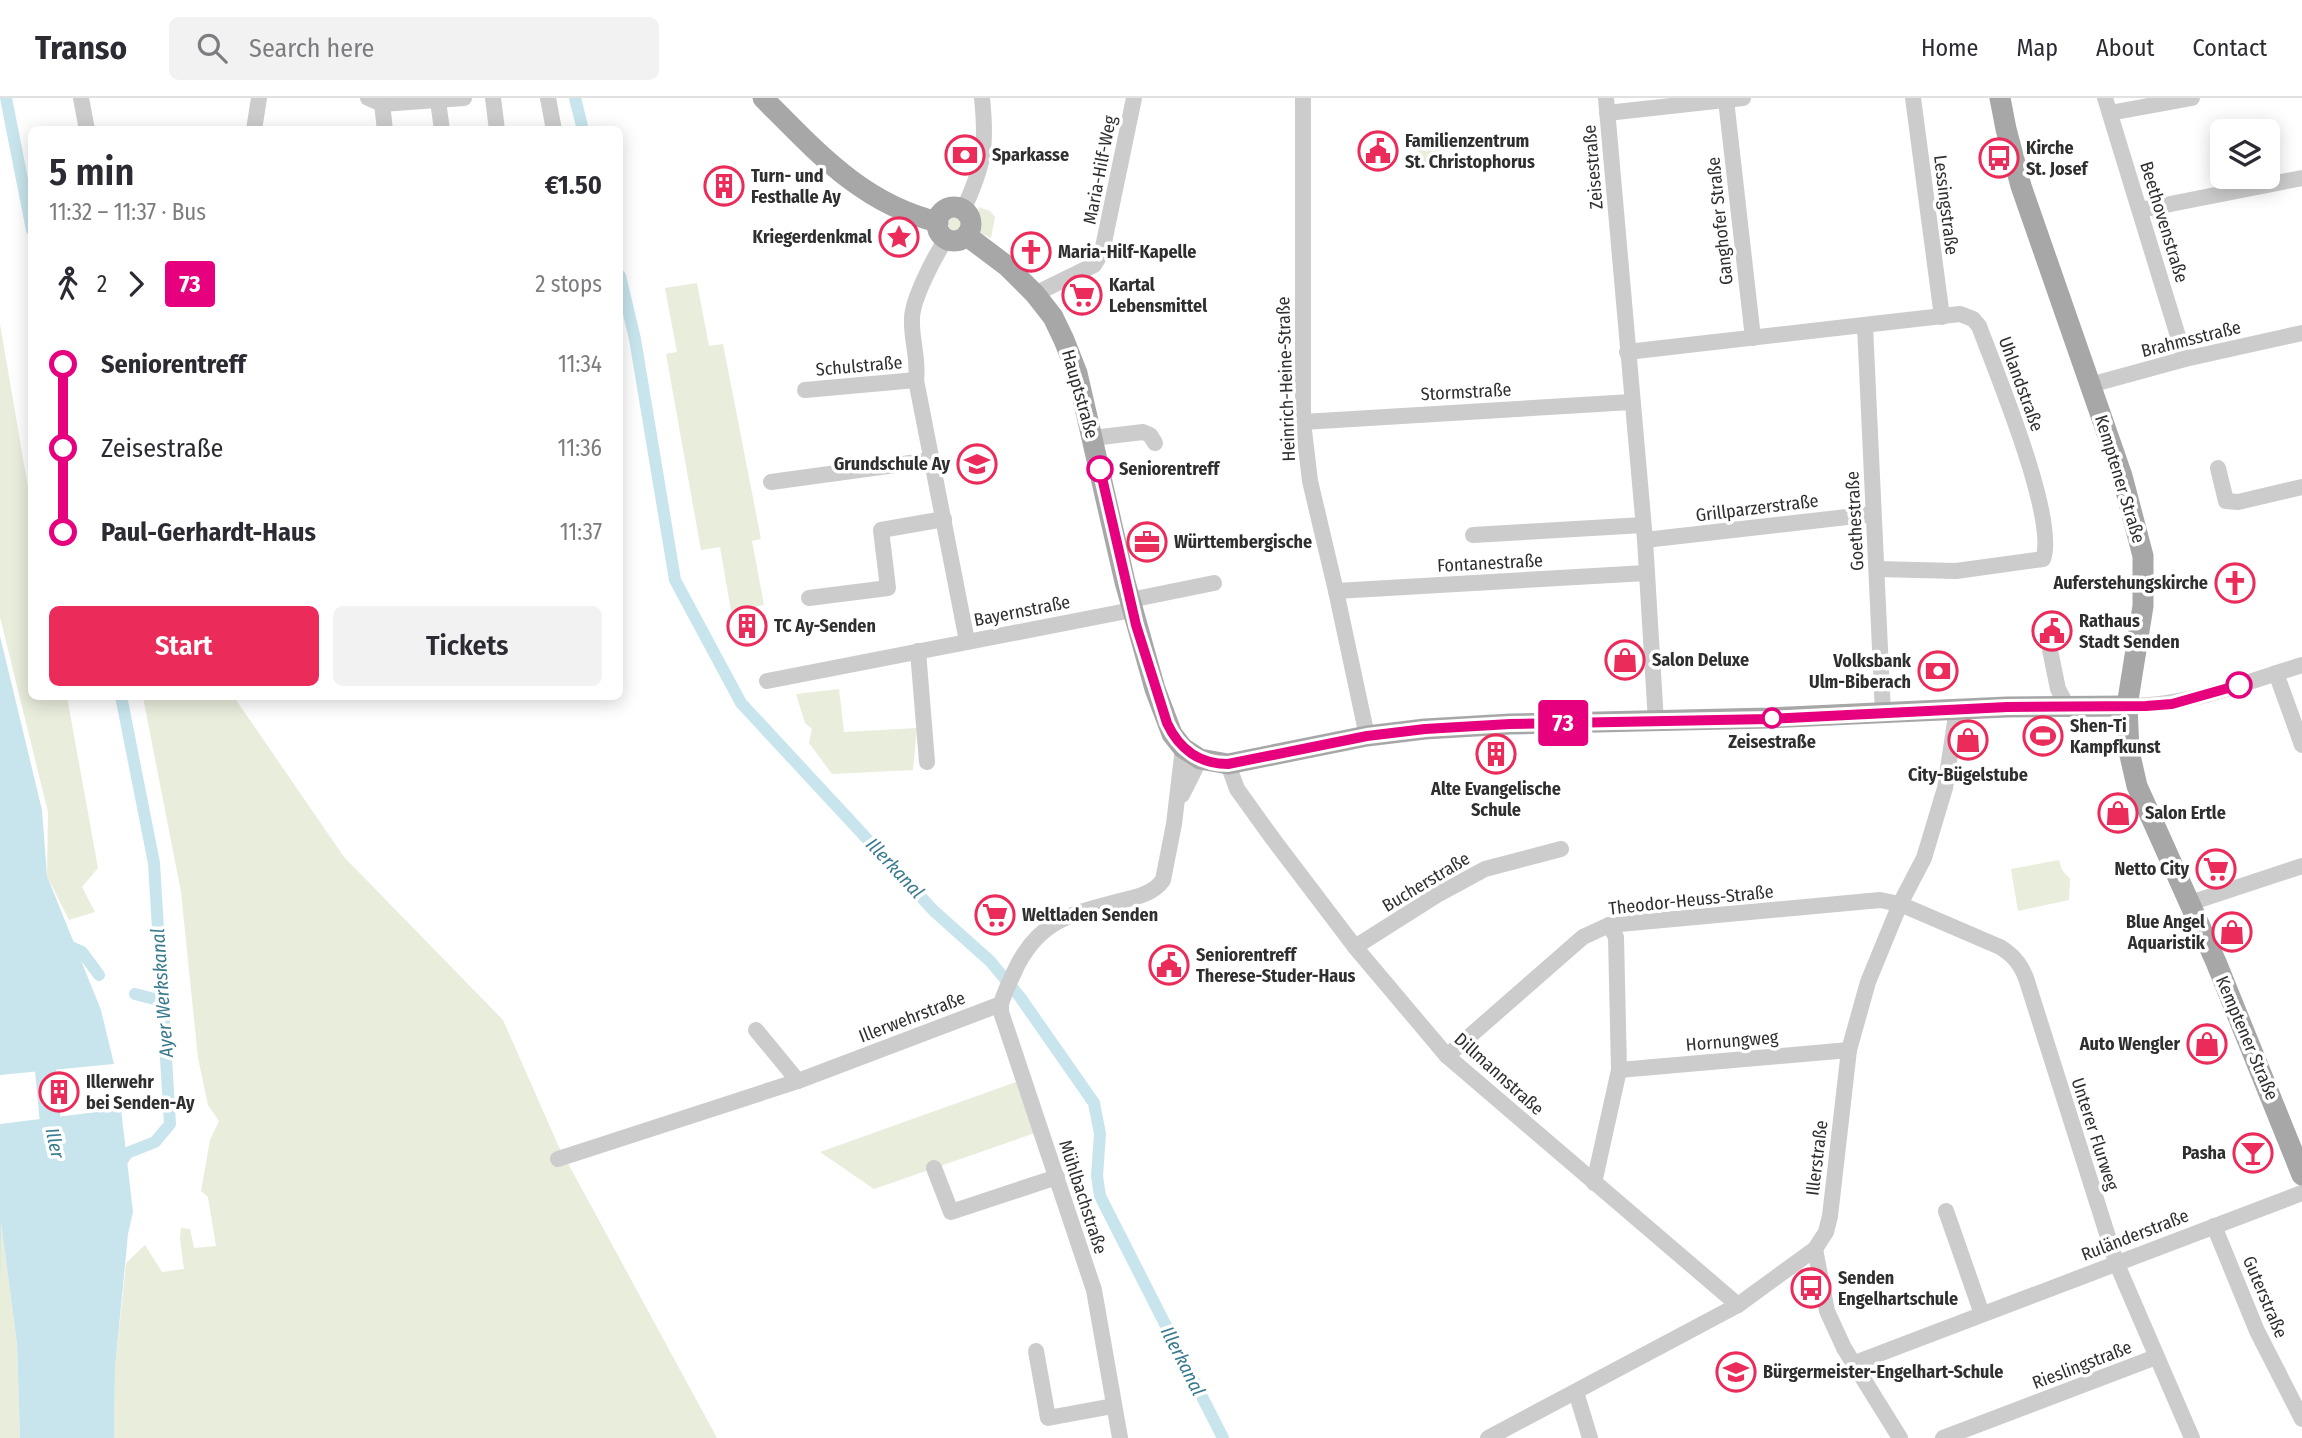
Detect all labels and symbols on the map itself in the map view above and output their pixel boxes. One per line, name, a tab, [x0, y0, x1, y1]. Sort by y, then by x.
street label: Maria-Hilf-Weg	[1079, 113, 1121, 226]
street label: Zeisestraße	[1578, 124, 1608, 210]
public building icon: Familienzentrum St. Christophorus	[1357, 130, 1399, 172]
place label: Familienzentrum St. Christophorus	[1405, 130, 1535, 173]
bank icon: Sparkasse	[944, 134, 986, 176]
bus stop icon: Kirche St. Josef	[1978, 137, 2020, 179]
place label: Kirche St. Josef	[2026, 137, 2090, 180]
place label: Sparkasse	[992, 144, 1069, 166]
street label: Lessingstraße	[1929, 154, 1963, 256]
street label: Ganghofer Straße	[1702, 156, 1738, 286]
street label: Beethovenstraße	[2135, 159, 2193, 285]
building icon: Turn- und Festhalle Ay	[703, 165, 745, 207]
place label: Turn- und Festhalle Ay	[751, 165, 841, 208]
place icon: Kriegerdenkmal	[878, 216, 920, 258]
place label: Kriegerdenkmal	[752, 226, 872, 248]
church icon: Maria-Hilf-Kapelle	[1010, 231, 1052, 273]
place label: Maria-Hilf-Kapelle	[1058, 241, 1196, 263]
supermarket icon: Kartal Lebensmittel	[1061, 274, 1103, 316]
place label: Kartal Lebensmittel	[1109, 274, 1207, 317]
street label: Heinrich-Heine-Straße	[1272, 296, 1300, 462]
street label: Brahmsstraße	[2139, 316, 2243, 362]
street label: Uhlandstraße	[1994, 334, 2048, 435]
street label: Hauptstraße	[1057, 347, 1103, 441]
street label: Schulstraße	[815, 351, 903, 381]
street label: Stormstraße	[1420, 379, 1512, 405]
street label: Kemptener Straße	[2090, 412, 2150, 546]
school or university icon: Grundschule Ay	[956, 443, 998, 485]
place label: Grundschule Ay	[834, 453, 950, 475]
marker: Seniorentreff	[1087, 456, 1113, 482]
place label: Seniorentreff	[1119, 458, 1221, 480]
street label: Goethestraße	[1841, 471, 1869, 571]
street label: Grillparzerstraße	[1694, 490, 1820, 526]
office icon: Württembergische	[1126, 521, 1168, 563]
place label: Württembergische	[1174, 531, 1312, 553]
street label: Fontanestraße	[1437, 549, 1544, 577]
church icon: Auferstehungskirche	[2214, 562, 2256, 604]
place label: Auferstehungskirche	[2052, 572, 2208, 594]
street label: Bayernstraße	[972, 591, 1072, 631]
building icon: TC Ay-Senden	[726, 605, 768, 647]
public building icon: Rathaus Stadt Senden	[2031, 610, 2073, 652]
place label: Rathaus Stadt Senden	[2079, 610, 2180, 653]
place label: TC Ay-Senden	[774, 615, 876, 637]
shop icon: Salon Deluxe	[1604, 639, 1646, 681]
place label: Salon Deluxe	[1652, 649, 1749, 671]
place label: Volksbank Ulm-Biberach	[1809, 650, 1912, 693]
bank icon: Volksbank Ulm-Biberach	[1917, 650, 1959, 692]
unlabelled marker	[2226, 672, 2252, 698]
line badge: 73	[1532, 700, 1594, 746]
marker: Zeisestraße	[1762, 708, 1782, 728]
sports icon: Shen-Ti Kampfkunst	[2022, 715, 2064, 757]
place label: Shen-Ti Kampfkunst	[2070, 715, 2161, 758]
shop icon: City-Bügelstube	[1947, 719, 1989, 761]
place label: Zeisestraße	[1728, 731, 1816, 753]
building icon: Alte Evangelische Schule	[1475, 733, 1517, 775]
place label: City-Bügelstube	[1908, 764, 2028, 786]
place label: Alte Evangelische Schule	[1430, 778, 1561, 821]
shop icon: Salon Ertle	[2097, 792, 2139, 834]
place label: Salon Ertle	[2145, 802, 2226, 824]
water label: Illerkanal	[861, 833, 929, 903]
street label: Bucherstraße	[1378, 847, 1474, 917]
supermarket icon: Netto City	[2195, 848, 2237, 890]
place label: Netto City	[2114, 858, 2189, 880]
street label: Theodor-Heuss-Straße	[1607, 880, 1775, 920]
supermarket icon: Weltladen Senden	[974, 894, 1016, 936]
place label: Weltladen Senden	[1022, 904, 1158, 926]
place label: Blue Angel Aquaristik	[2126, 911, 2206, 954]
shop icon: Blue Angel Aquaristik	[2211, 911, 2253, 953]
water label: Ayer Werkskanal	[146, 928, 178, 1059]
public building icon: Seniorentreff Therese-Studer-Haus	[1148, 944, 1190, 986]
place label: Seniorentreff Therese-Studer-Haus	[1196, 944, 1356, 987]
street label: Kemptener Straße	[2211, 973, 2283, 1104]
street label: Illerwehrstraße	[856, 987, 968, 1047]
shop icon: Auto Wengler	[2186, 1023, 2228, 1065]
street label: Hornungweg	[1685, 1026, 1780, 1056]
street label: Dillmannstraße	[1450, 1028, 1548, 1120]
place label: Auto Wengler	[2079, 1033, 2180, 1055]
building icon: Illerwehr bei Senden-Ay	[38, 1071, 80, 1113]
place label: Illerwehr bei Senden-Ay	[86, 1071, 195, 1114]
street label: Unterer Flurweg	[2066, 1075, 2124, 1194]
street label: Illerstraße	[1801, 1119, 1833, 1197]
water label: Iller	[41, 1126, 70, 1162]
bar icon: Pasha	[2232, 1132, 2274, 1174]
street label: Mühlbachstraße	[1054, 1137, 1112, 1257]
place label: Pasha	[2182, 1142, 2226, 1164]
street label: Ruländerstraße	[2078, 1204, 2192, 1266]
street label: Guterstraße	[2238, 1253, 2292, 1341]
bus stop icon: Senden Engelhartschule	[1790, 1267, 1832, 1309]
place label: Senden Engelhartschule	[1838, 1267, 1958, 1310]
water label: Illerkanal	[1156, 1323, 1210, 1399]
street label: Rieslingstraße	[2029, 1336, 2135, 1394]
school or university icon: Bürgermeister-Engelhart-Schule	[1715, 1351, 1757, 1393]
place label: Bürgermeister-Engelhart-Schule	[1763, 1361, 2003, 1383]

